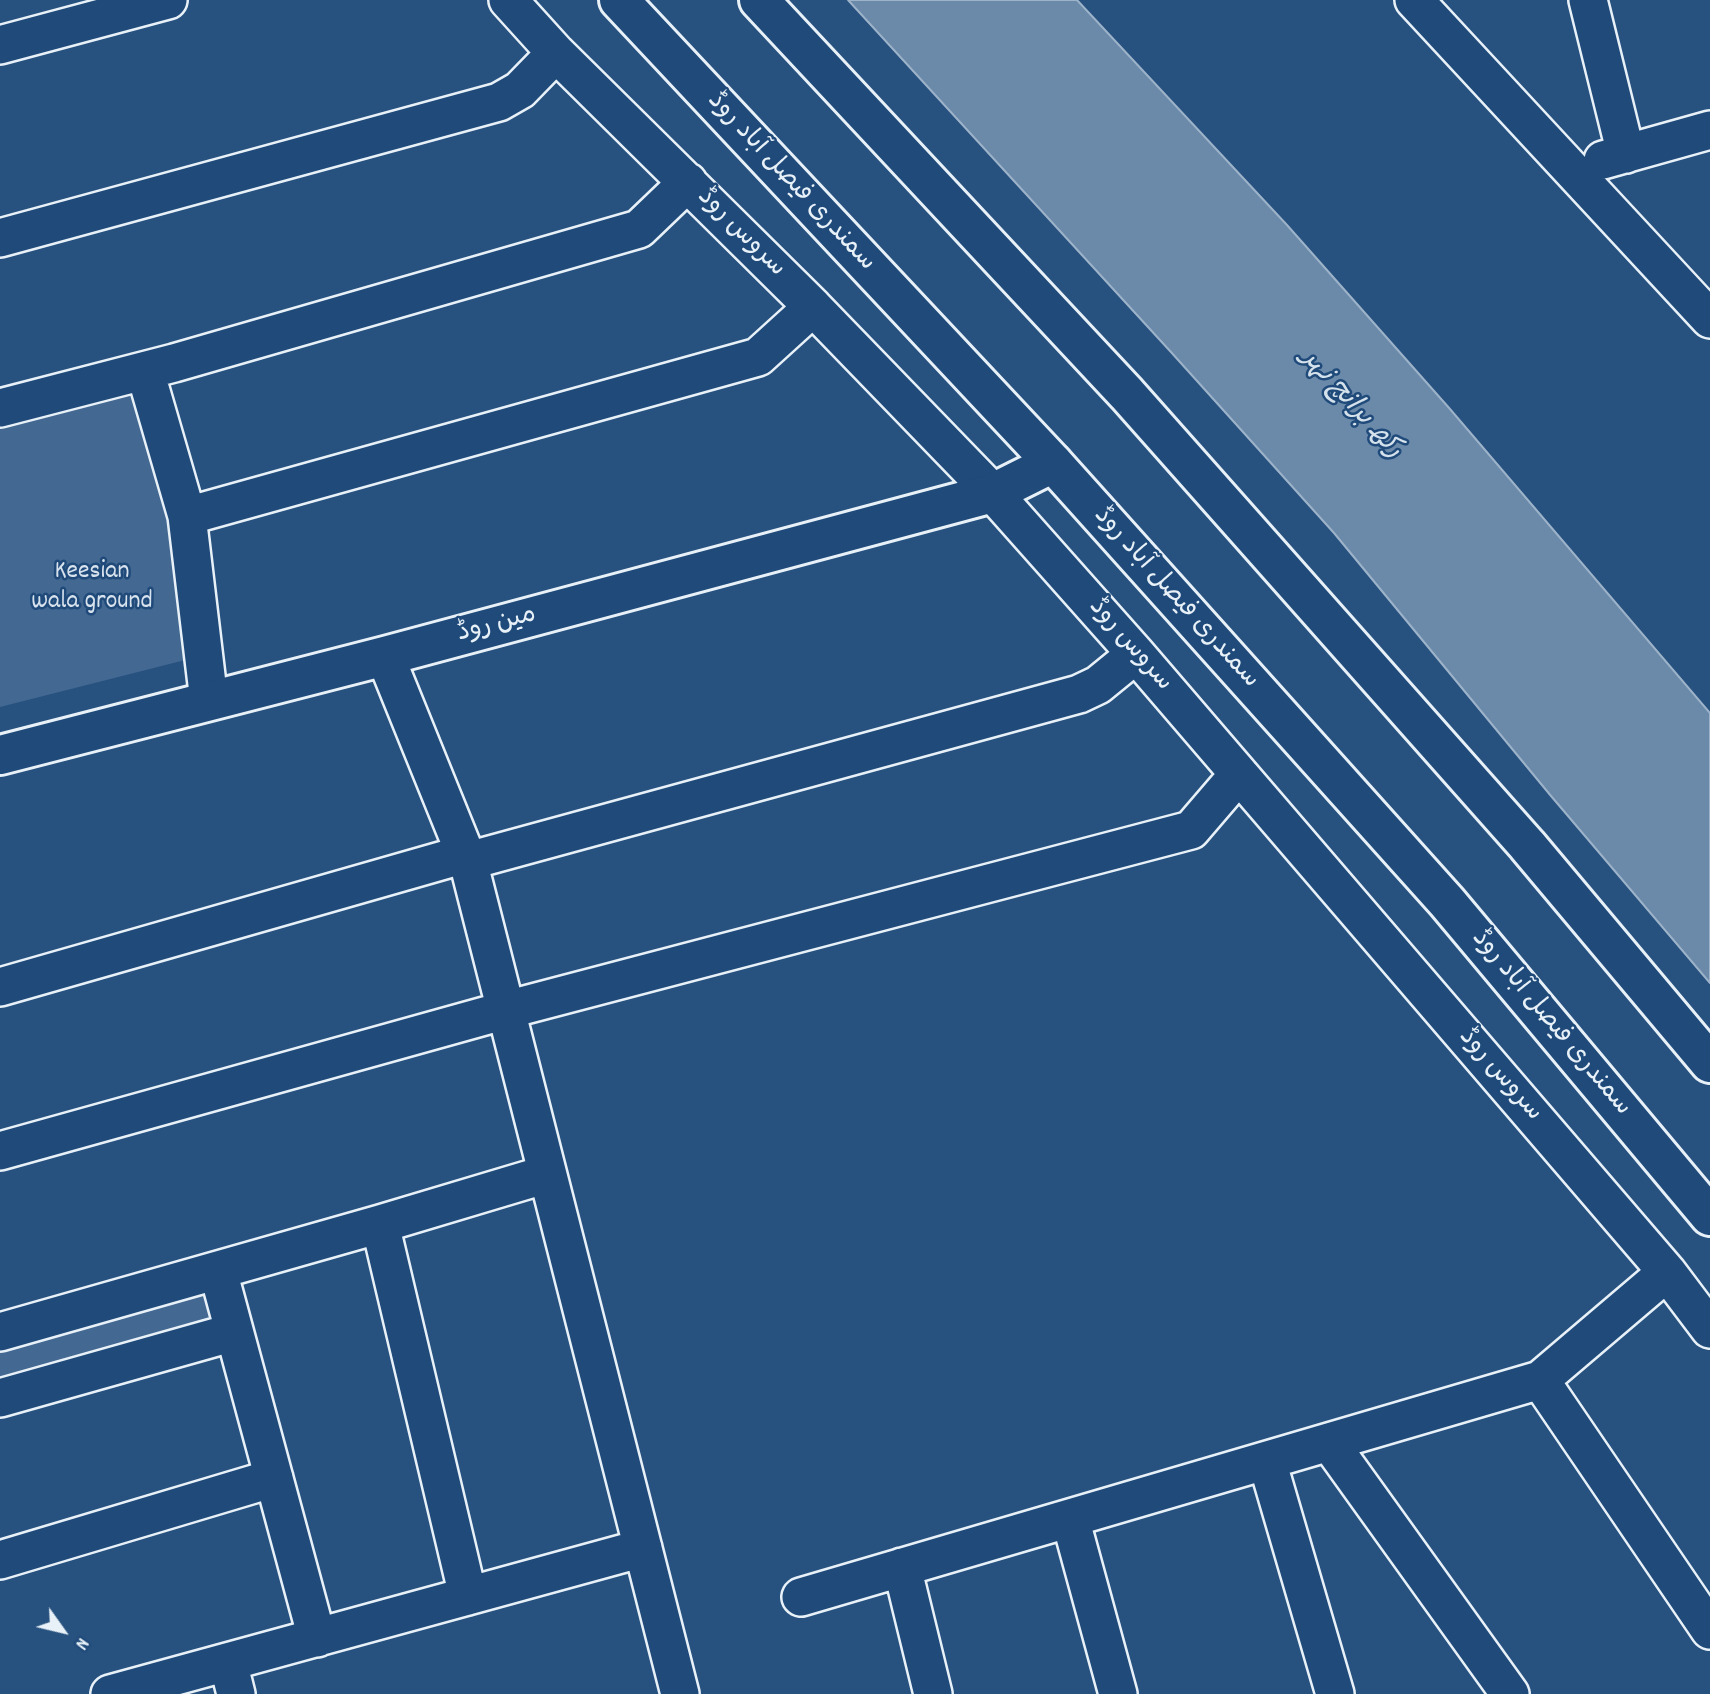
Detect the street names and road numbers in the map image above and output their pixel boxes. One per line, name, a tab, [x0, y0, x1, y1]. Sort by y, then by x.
street label: سمندری فیصل آباد روڈ	[699, 87, 881, 279]
street label: سروس روڈ	[689, 183, 791, 285]
street label: سمندری فیصل آباد روڈ	[1085, 502, 1265, 696]
street label: سروس روڈ	[1080, 593, 1178, 699]
street label: مین روڈ	[454, 600, 540, 652]
street label: سمندری فیصل آباد روڈ	[1463, 925, 1637, 1123]
street label: سروس روڈ	[1450, 1023, 1548, 1129]

